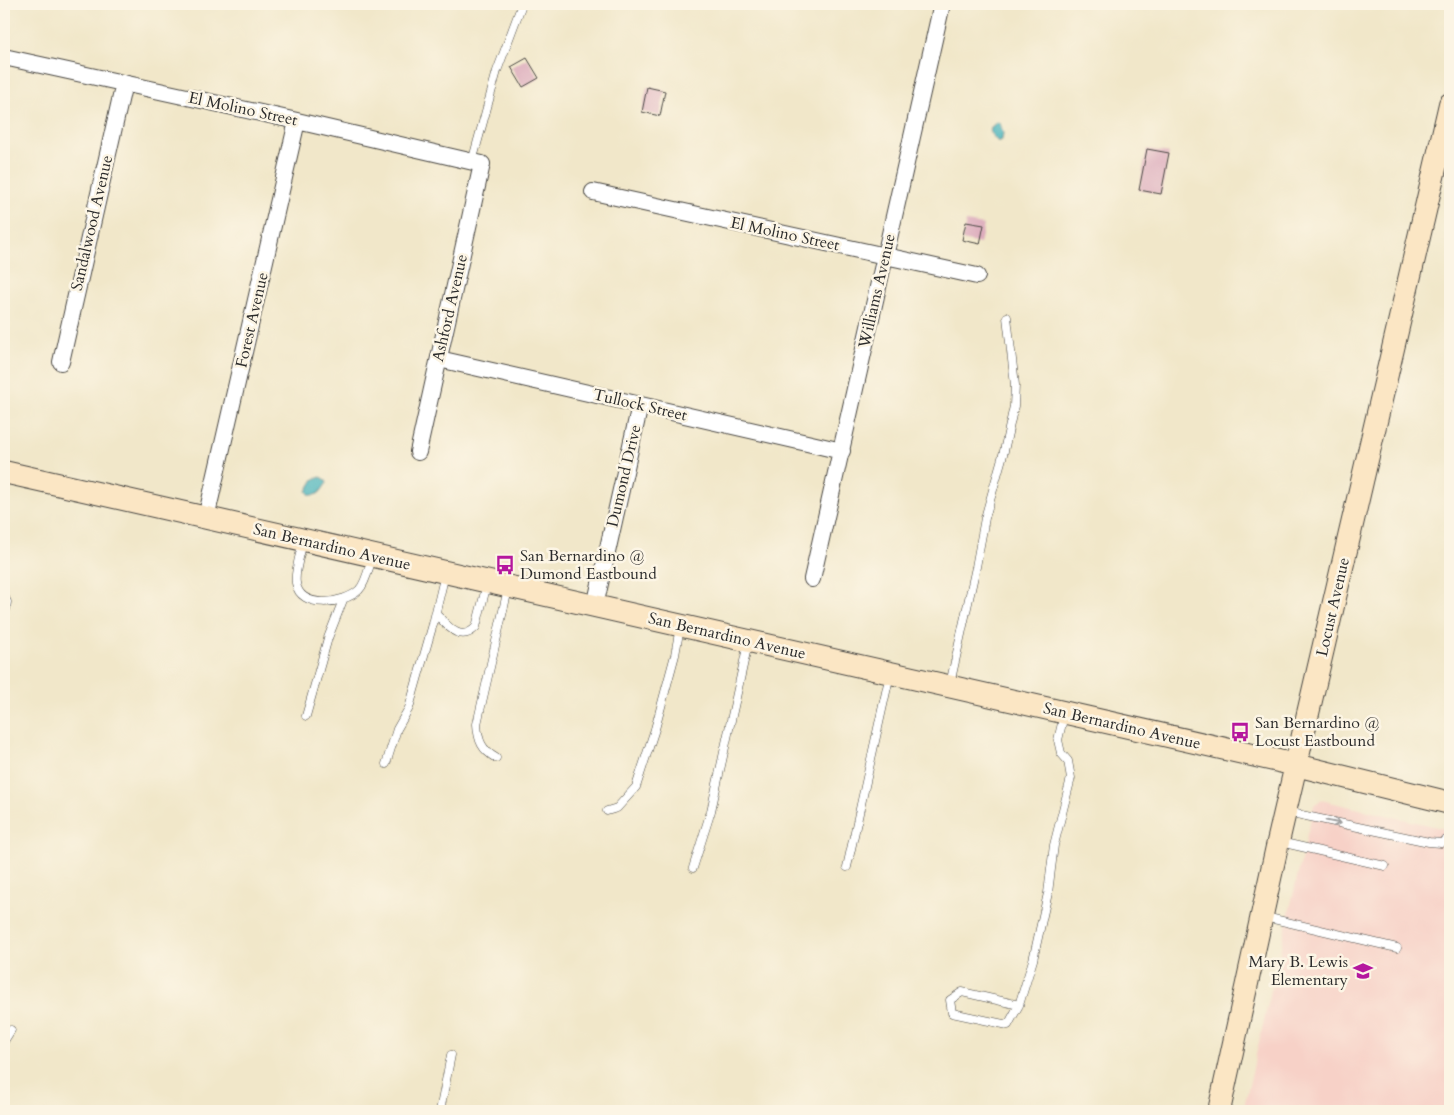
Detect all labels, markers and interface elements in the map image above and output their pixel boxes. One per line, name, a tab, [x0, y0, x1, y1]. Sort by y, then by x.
street label: El Molino Street	[186, 87, 300, 131]
street label: Sandalwood Avenue	[66, 153, 118, 293]
street label: El Molino Street	[728, 212, 842, 256]
street label: Williams Avenue	[853, 232, 901, 351]
street label: Ashford Avenue	[427, 252, 473, 364]
street label: Forest Avenue	[230, 270, 274, 370]
street label: Tullock Street	[591, 383, 689, 427]
street label: Dumond Drive	[602, 423, 646, 529]
street label: San Bernardino Avenue	[251, 518, 413, 576]
place label: San Bernardino @ Dumond Eastbound	[520, 545, 657, 585]
bus stop icon: San Bernardino @ Dumond Eastbound	[494, 554, 516, 576]
street label: Locust Avenue	[1311, 555, 1355, 659]
street label: San Bernardino Avenue	[646, 607, 808, 665]
street label: San Bernardino Avenue	[1041, 697, 1203, 755]
place label: San Bernardino @ Locust Eastbound	[1255, 712, 1380, 752]
bus stop icon: San Bernardino @ Locust Eastbound	[1229, 721, 1251, 743]
one-way arrow	[1325, 818, 1341, 827]
place label: Mary B. Lewis Elementary	[1249, 951, 1349, 991]
school or university icon: Mary B. Lewis Elementary	[1352, 960, 1374, 982]

